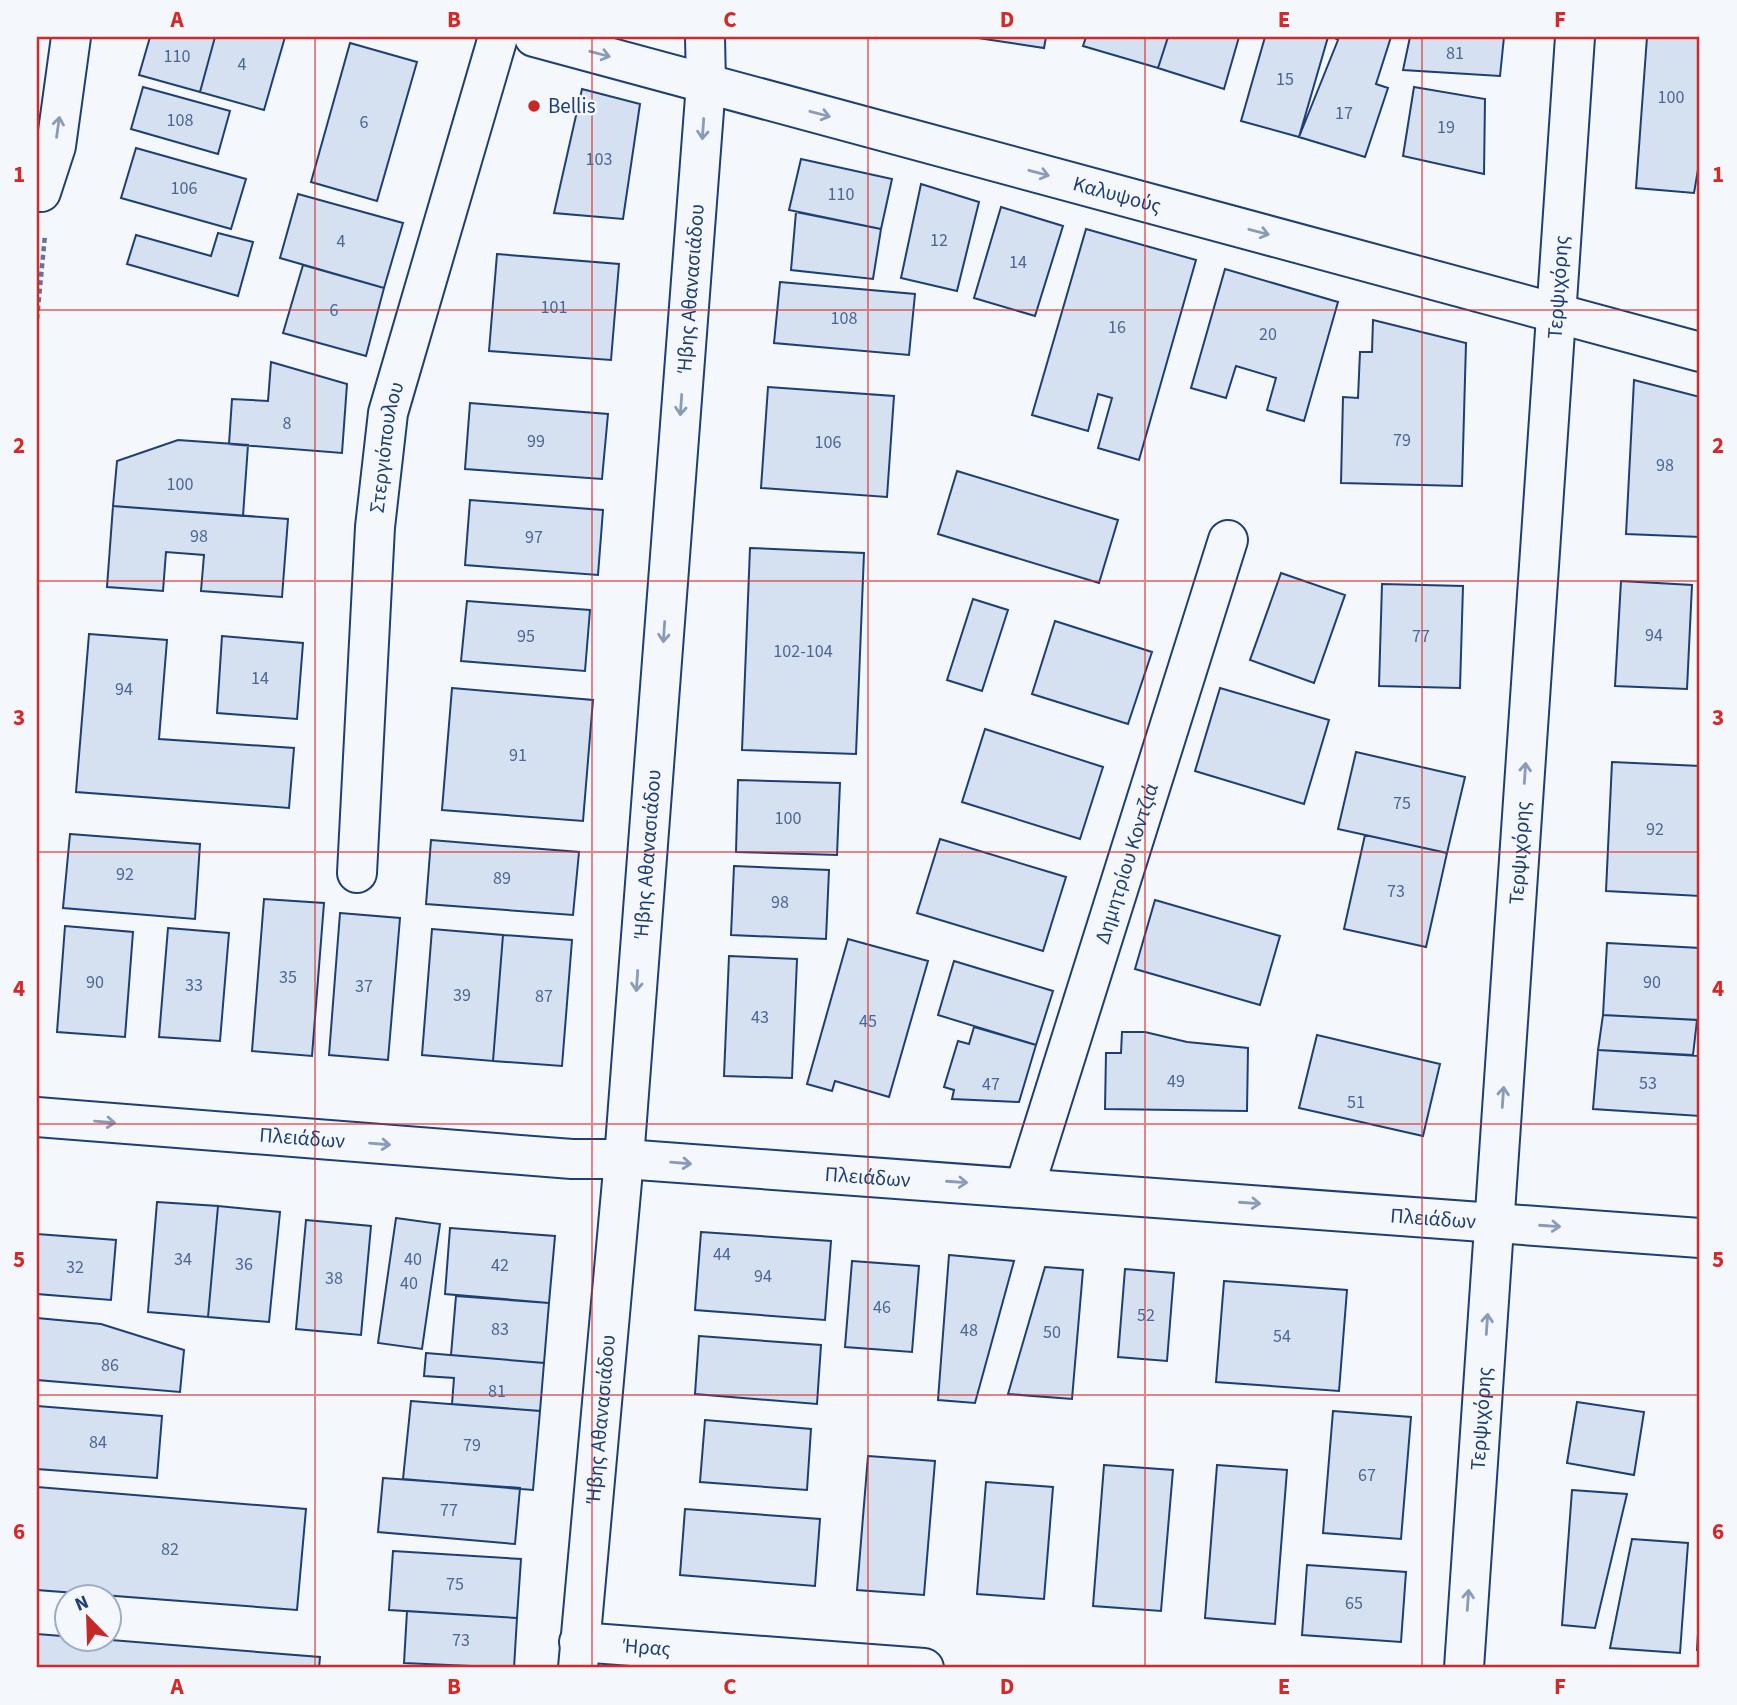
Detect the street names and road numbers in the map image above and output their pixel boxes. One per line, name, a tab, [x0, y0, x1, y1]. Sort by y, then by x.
street label: Καλυψούς	[1070, 168, 1165, 221]
street label: Ήβης Αθανασιάδου	[669, 203, 712, 375]
street label: Τερψιχόρης	[1539, 234, 1576, 340]
street label: Στεργιόπουλου	[362, 378, 411, 515]
street label: Ήβης Αθανασιάδου	[626, 768, 669, 941]
street label: Δημητρίου Κοντζιά	[1087, 779, 1166, 948]
street label: Τερψιχόρης	[1501, 800, 1538, 906]
street label: Πλειάδων	[258, 1120, 346, 1156]
street label: Πλειάδων	[824, 1159, 912, 1195]
street label: Πλειάδων	[1389, 1200, 1477, 1237]
street label: Ήβης Αθανασιάδου	[578, 1333, 623, 1506]
street label: Τερψιχόρης	[1462, 1366, 1499, 1471]
street label: Ήρας	[621, 1630, 672, 1664]

